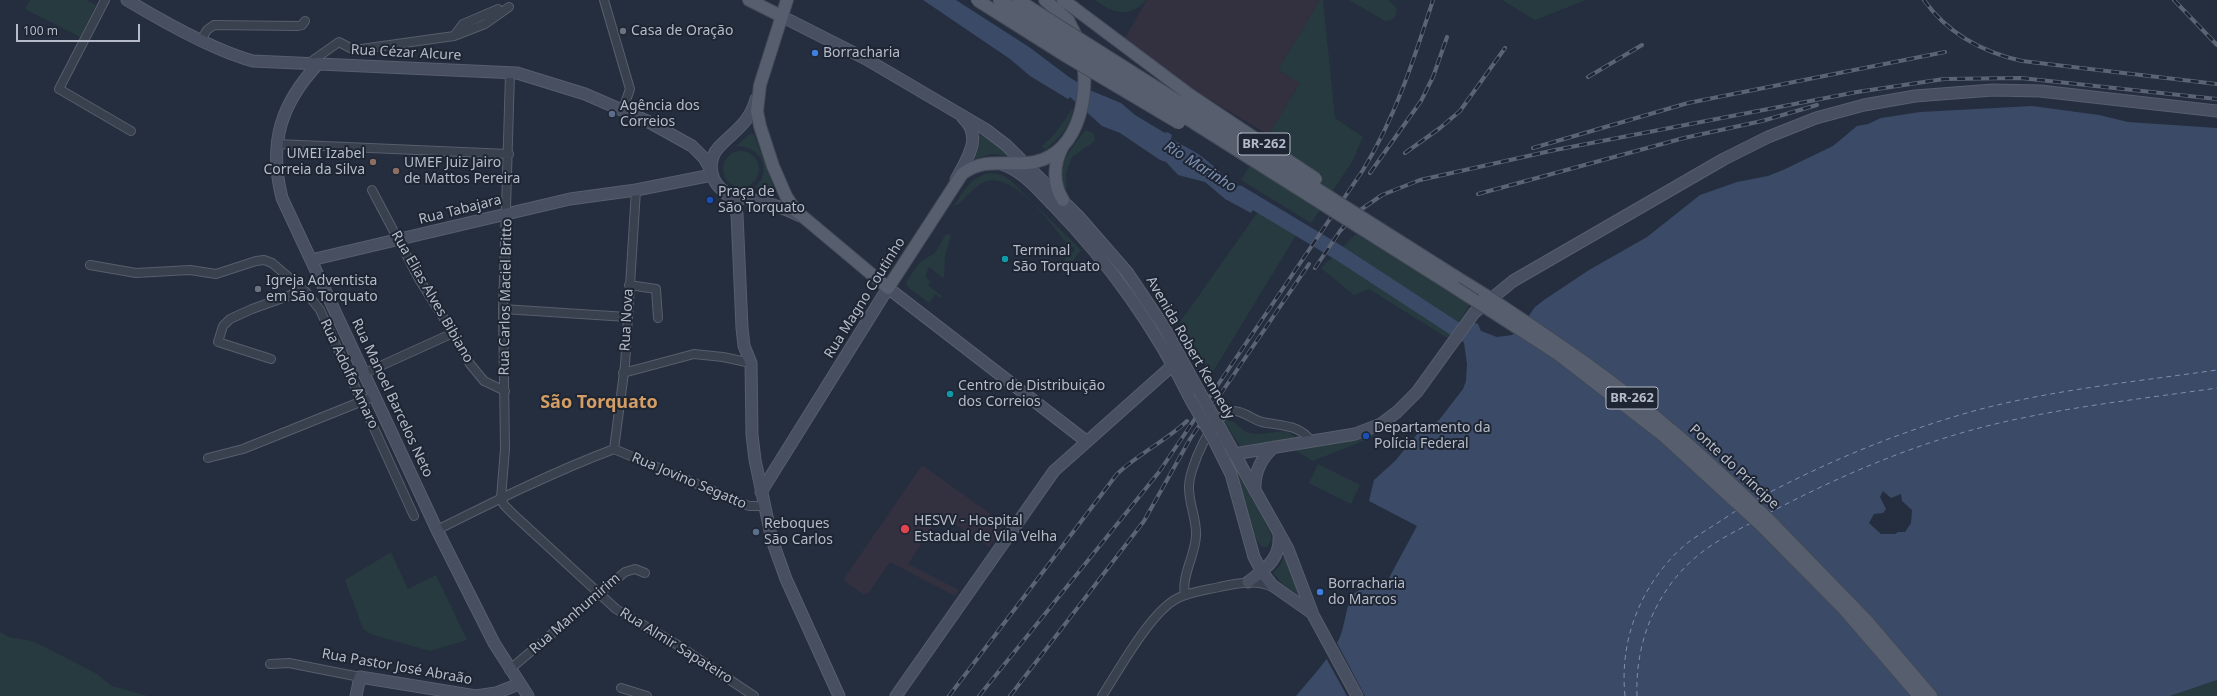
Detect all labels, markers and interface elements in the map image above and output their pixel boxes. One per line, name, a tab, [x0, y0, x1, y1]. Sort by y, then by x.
scale bar	[18, 16, 142, 42]
text: 100 m	[23, 22, 58, 39]
place label: Casa de Oração	[631, 23, 733, 39]
marker: Casa de Oração	[618, 26, 628, 36]
street label: Rua Cézar Alcure	[350, 42, 462, 64]
place label: Borracharia	[823, 45, 900, 61]
marker: Borracharia	[810, 48, 820, 58]
place label: Agência dos Correios	[620, 98, 700, 130]
marker: Agência dos Correios	[607, 109, 617, 119]
road number: BR-262	[1238, 133, 1290, 155]
water label: Rio Marinho	[1161, 138, 1239, 196]
place label: UMEI Izabel Correia da Silva	[263, 146, 365, 178]
place label: UMEF Juiz Jairo de Mattos Pereira	[404, 155, 520, 188]
marker: UMEI Izabel Correia da Silva	[368, 157, 378, 167]
marker: UMEF Juiz Jairo de Mattos Pereira	[391, 166, 401, 176]
place label: Praça de São Torquato	[718, 184, 805, 216]
street label: Rua Tabajara	[417, 192, 503, 228]
marker: Praça de São Torquato	[705, 195, 715, 205]
street label: Rua Carlos Maciel Britto	[496, 218, 516, 376]
street label: Rua Elias Alves Bibiano	[387, 228, 477, 366]
street label: Rua Magno Coutinho	[821, 235, 909, 361]
place label: Terminal São Torquato	[1013, 243, 1100, 276]
marker: Terminal São Torquato	[1000, 254, 1010, 264]
place label: Igreja Adventista em São Torquato	[266, 273, 378, 306]
street label: Avenida Robert Kennedy	[1142, 274, 1238, 422]
marker: Igreja Adventista em São Torquato	[253, 284, 263, 294]
street label: Rua Nova	[617, 288, 637, 352]
street label: Rua Adolfo Amaro	[316, 316, 382, 432]
street label: Rua Manoel Barcelos Neto	[348, 316, 436, 480]
place label: Centro de Distribuição dos Correios	[958, 378, 1105, 410]
road number: BR-262	[1606, 387, 1658, 409]
marker: Centro de Distribuição dos Correios	[945, 389, 955, 399]
district label: São Torquato	[540, 392, 658, 414]
place label: Departamento da Polícia Federal	[1374, 420, 1491, 452]
street label: Ponte do Príncipe	[1686, 421, 1782, 513]
marker: Departamento da Polícia Federal	[1361, 431, 1371, 441]
street label: Rua Jovino Segatto	[629, 449, 749, 513]
place label: HESVV - Hospital Estadual de Vila Velha	[914, 513, 1057, 546]
place label: Reboques São Carlos	[764, 516, 833, 548]
marker: HESVV - Hospital Estadual de Vila Velha	[899, 523, 911, 535]
marker: Reboques São Carlos	[751, 527, 761, 537]
street label: Rua Manhumirim	[526, 570, 624, 658]
place label: Borracharia do Marcos	[1328, 576, 1405, 608]
marker: Borracharia do Marcos	[1315, 587, 1325, 597]
street label: Rua Almir Sapateiro	[616, 604, 736, 688]
street label: Rua Pastor José Abraão	[320, 645, 474, 689]

